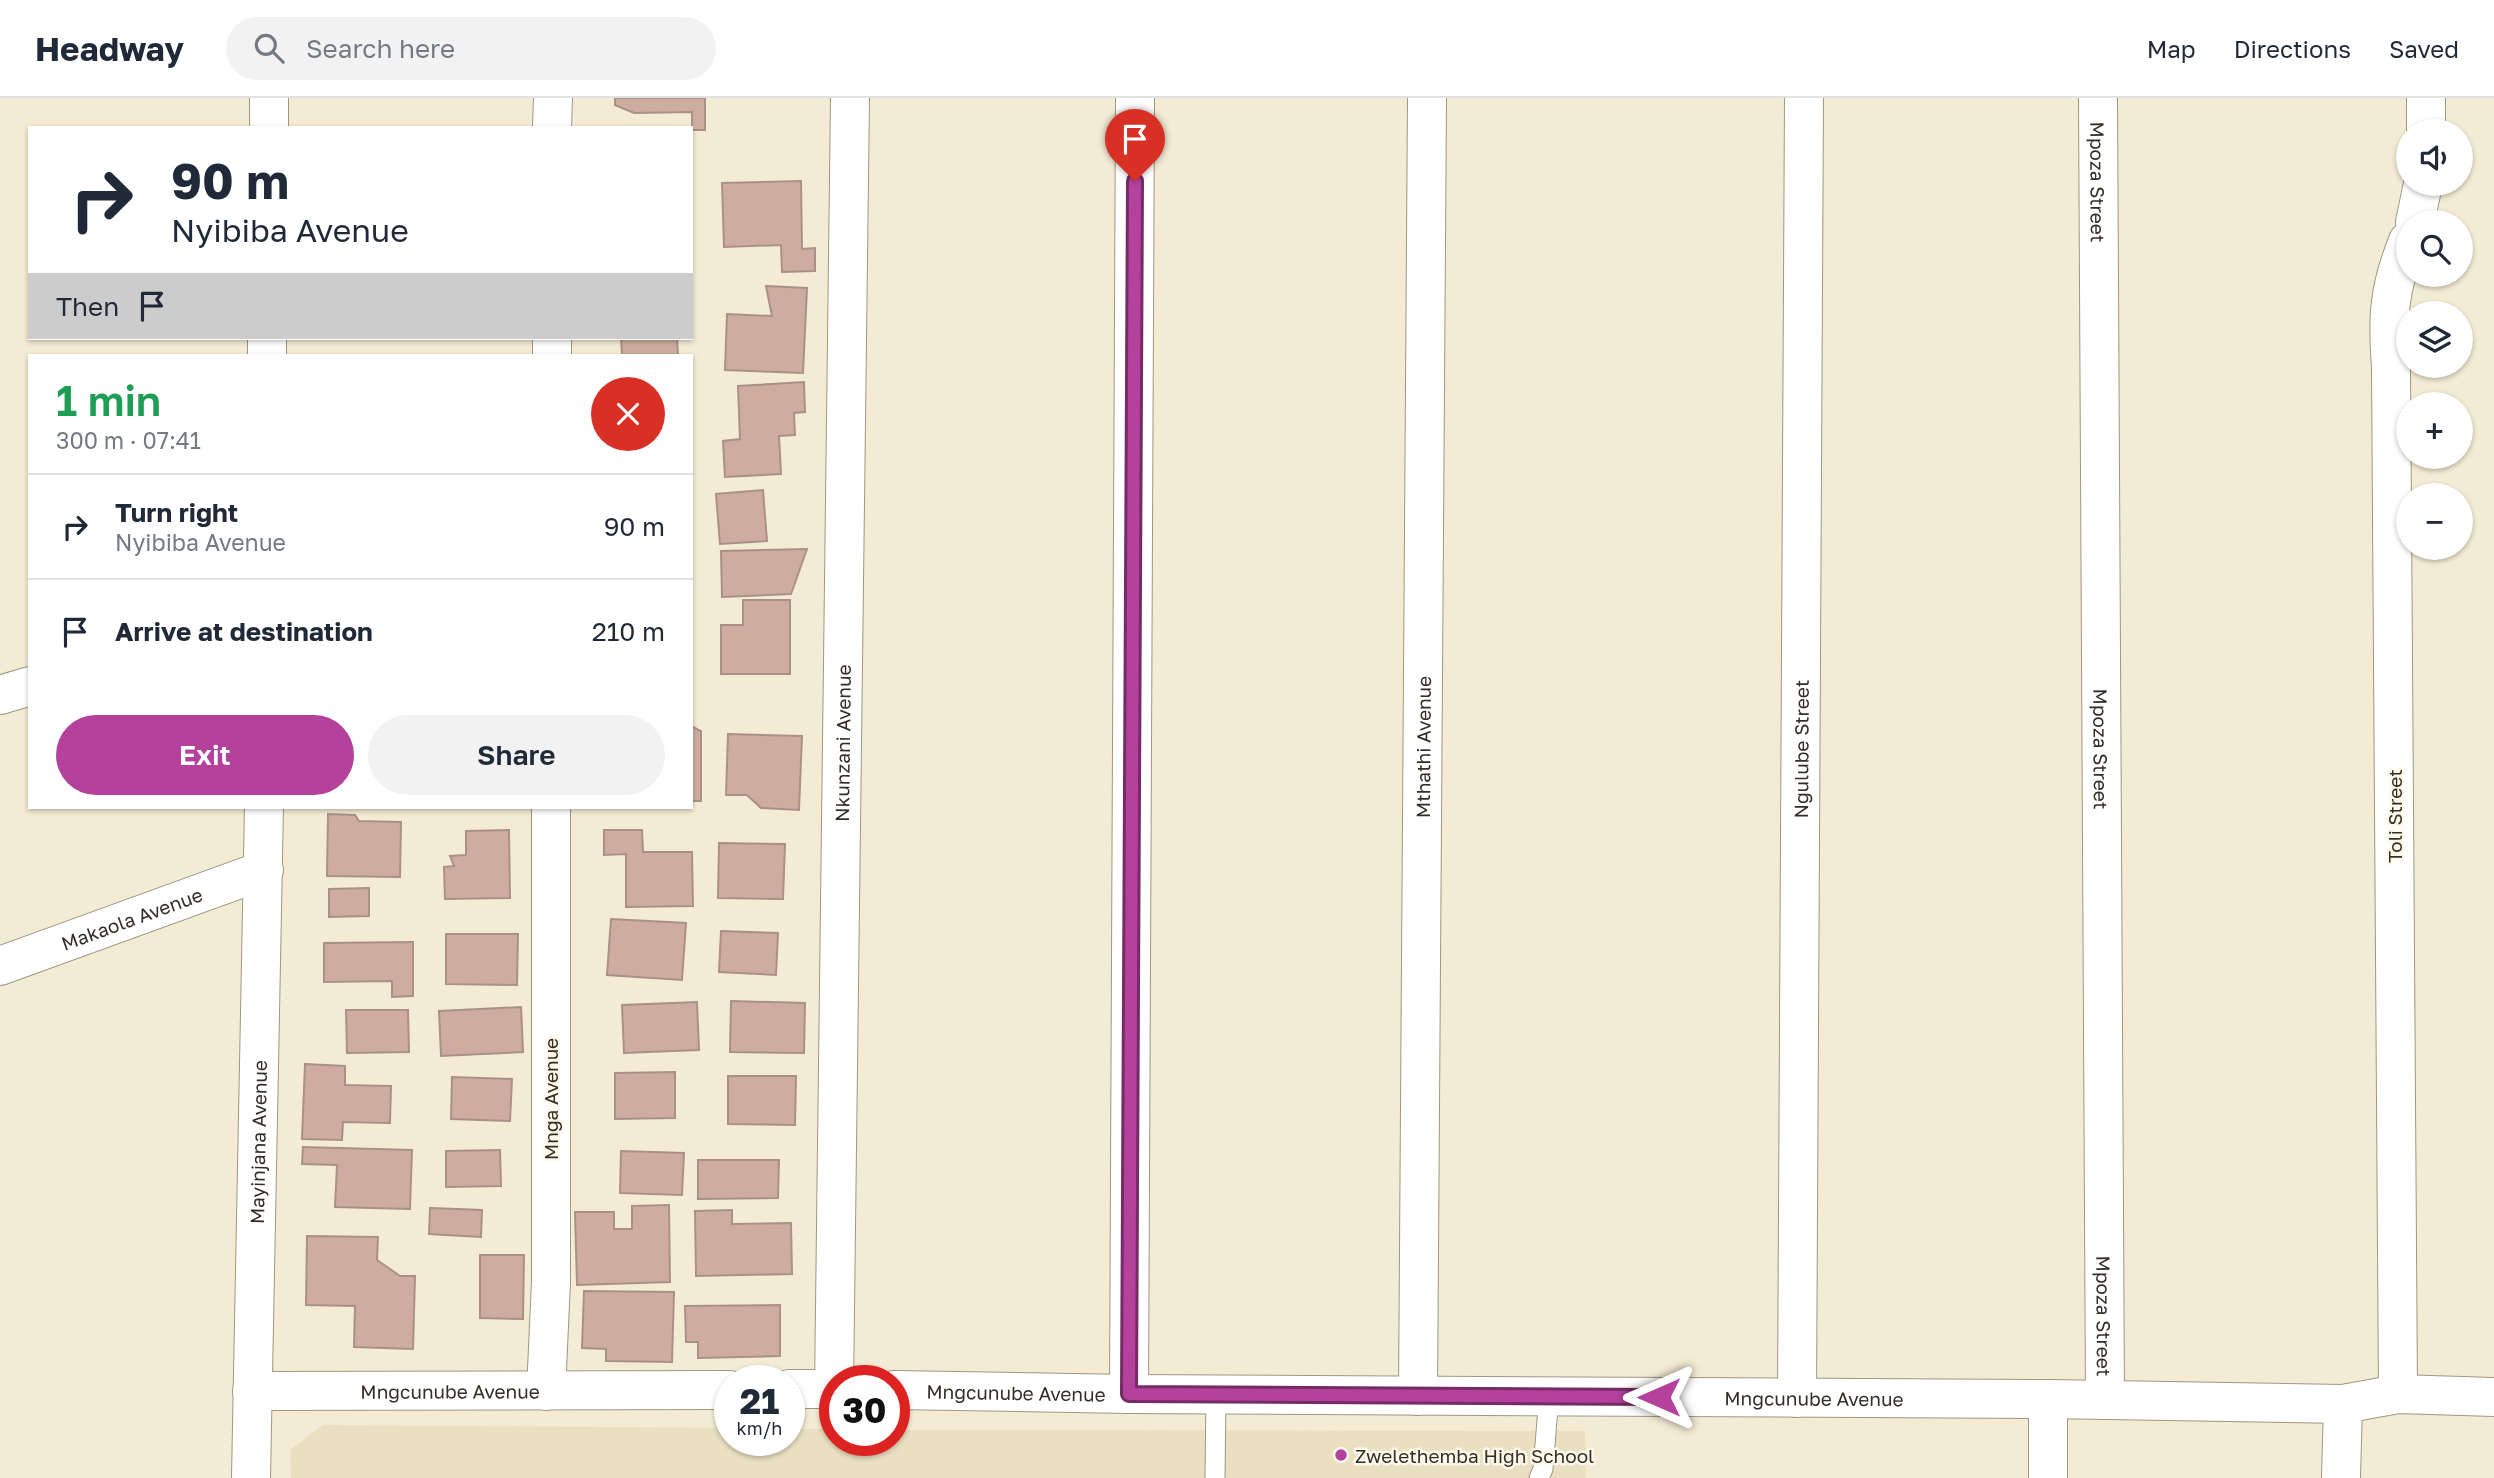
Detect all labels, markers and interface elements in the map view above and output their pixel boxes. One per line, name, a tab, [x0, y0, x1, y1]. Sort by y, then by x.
search box	[226, 17, 716, 80]
text: Headway	[35, 29, 184, 68]
icon: search	[250, 29, 288, 67]
text: Search here	[306, 33, 455, 64]
text: Map	[2147, 34, 2196, 63]
text: Directions	[2234, 34, 2351, 63]
text: Saved	[2389, 34, 2459, 63]
pin	[1105, 109, 1165, 181]
map controls	[2396, 119, 2473, 560]
button: sound	[2396, 119, 2473, 196]
icon: arrive	[1116, 120, 1154, 158]
street label: Mpoza Street	[2087, 121, 2110, 243]
text: 90 m	[171, 151, 289, 210]
icon: right	[56, 154, 147, 245]
button: search	[2396, 210, 2473, 287]
text: Nyibiba Avenue	[171, 211, 409, 249]
icon: arrive	[133, 287, 171, 325]
text: Then	[56, 291, 119, 322]
button: layers	[2396, 301, 2473, 378]
text: 1 min	[56, 375, 161, 425]
button: close	[591, 377, 665, 451]
button: +	[2396, 392, 2473, 469]
text: 300 m · 07:41	[56, 426, 201, 454]
button: −	[2396, 483, 2473, 560]
text: Turn right	[115, 497, 238, 528]
icon: right	[56, 508, 94, 546]
text: 90 m	[604, 511, 665, 542]
text: Nyibiba Avenue	[115, 528, 286, 556]
icon: arrive	[56, 613, 94, 651]
text: Arrive at destination	[115, 616, 373, 647]
text: 210 m	[592, 616, 665, 647]
street label: Nkunzani Avenue	[830, 664, 854, 822]
street label: Mthathi Avenue	[1411, 676, 1434, 818]
street label: Ngulube Street	[1789, 679, 1812, 819]
street label: Mpoza Street	[2090, 688, 2113, 810]
button: Exit	[56, 715, 354, 795]
button: Share	[368, 715, 665, 795]
street label: Toli Street	[2383, 769, 2406, 863]
street label: Makaola Avenue	[58, 882, 205, 954]
street label: Mnga Avenue	[539, 1038, 562, 1160]
street label: Mayinjana Avenue	[244, 1060, 271, 1224]
street label: Mpoza Street	[2093, 1255, 2116, 1377]
position arrow	[1622, 1360, 1696, 1434]
speed limit sign: 30	[819, 1365, 910, 1456]
street label: Mngcunube Avenue	[360, 1379, 540, 1402]
street label: Mngcunube Avenue	[926, 1379, 1106, 1405]
text: 21	[740, 1380, 779, 1422]
street label: Mngcunube Avenue	[1724, 1386, 1904, 1410]
text: km/h	[737, 1417, 782, 1439]
place label: Zwelethemba High School	[1355, 1444, 1594, 1467]
marker: Zwelethemba High School	[1333, 1447, 1349, 1463]

